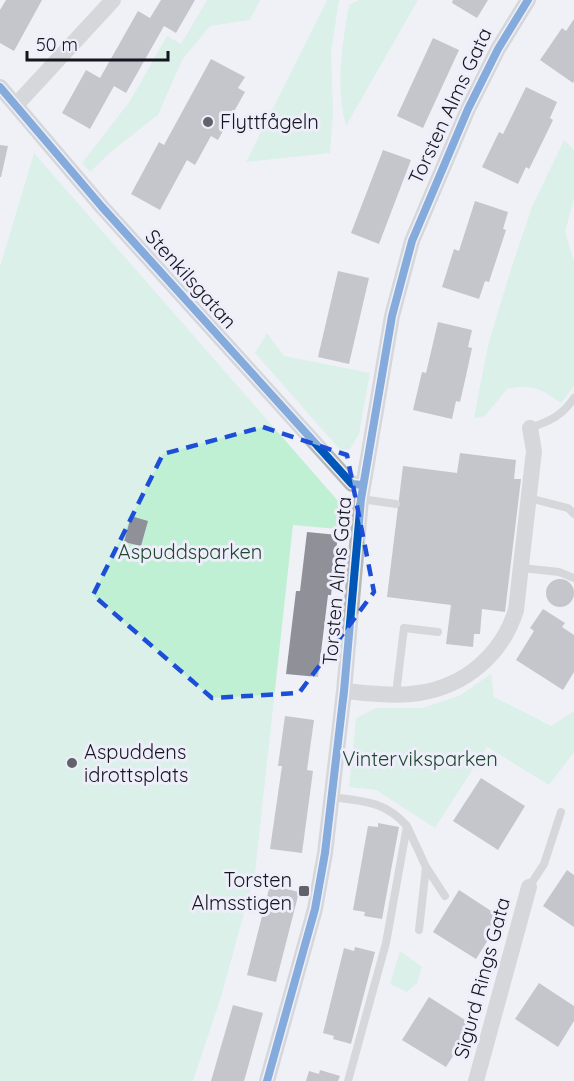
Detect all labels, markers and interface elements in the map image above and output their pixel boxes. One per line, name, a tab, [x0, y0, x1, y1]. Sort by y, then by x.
scale bar	[27, 24, 168, 62]
street label: Torsten Alms Gata	[402, 24, 497, 188]
text: 50 m	[36, 33, 78, 56]
place label: Flyttfågeln	[220, 109, 319, 134]
marker: Flyttfågeln	[201, 115, 215, 129]
street label: Stenkilsgatan	[140, 224, 242, 333]
street label: Torsten Alms Gata	[317, 495, 356, 667]
park label: Aspuddsparken	[118, 539, 262, 564]
place label: Aspuddens idrottsplats	[84, 739, 188, 787]
park label: Vinterviksparken	[342, 746, 498, 771]
marker: Aspuddens idrottsplats	[65, 756, 79, 770]
place label: Torsten Almsstigen	[191, 867, 292, 915]
marker: Torsten Almsstigen	[297, 884, 311, 898]
street label: Sigurd Rings Gata	[448, 895, 515, 1061]

